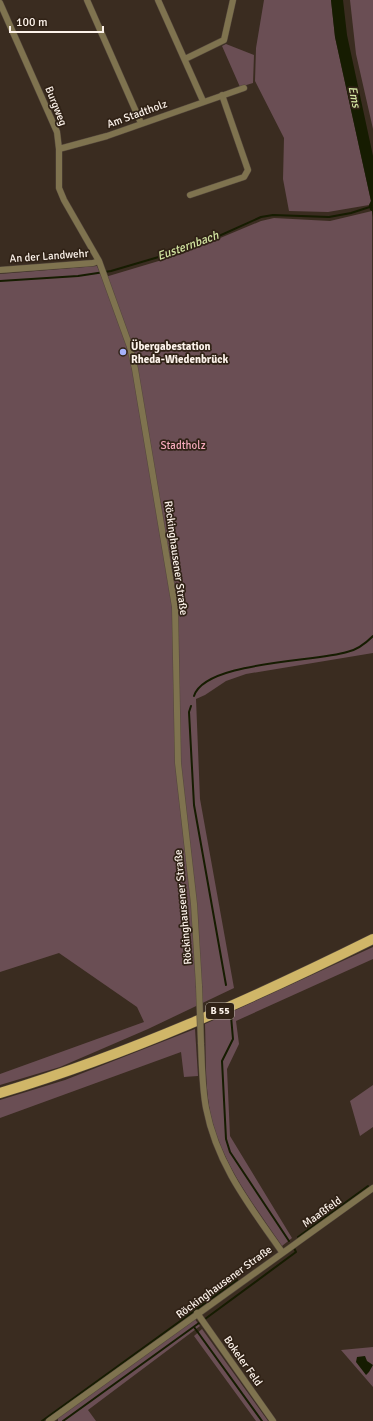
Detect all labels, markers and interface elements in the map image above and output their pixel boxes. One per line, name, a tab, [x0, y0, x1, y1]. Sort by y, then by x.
scale bar	[10, 8, 103, 34]
text: 100 m	[16, 15, 48, 30]
street label: Burgweg	[42, 84, 70, 128]
water label: Ems	[345, 85, 364, 111]
street label: Am Stadtholz	[105, 97, 169, 131]
water label: Eusternbach	[155, 228, 221, 264]
street label: An der Landwehr	[9, 247, 89, 265]
place label: Übergabestation Rheda-Wiedenbrück	[131, 339, 228, 366]
marker: Übergabestation Rheda-Wiedenbrück	[118, 347, 128, 357]
park label: Stadtholz	[160, 439, 206, 452]
street label: Röckinghausener Straße	[162, 500, 190, 616]
street label: Röckinghausener Straße	[171, 849, 195, 965]
road number: B 55	[206, 1003, 234, 1019]
street label: Maaßfeld	[300, 1194, 344, 1230]
street label: Röckinghausener Straße	[174, 1243, 274, 1321]
street label: Bokeler Feld	[221, 1333, 265, 1389]

